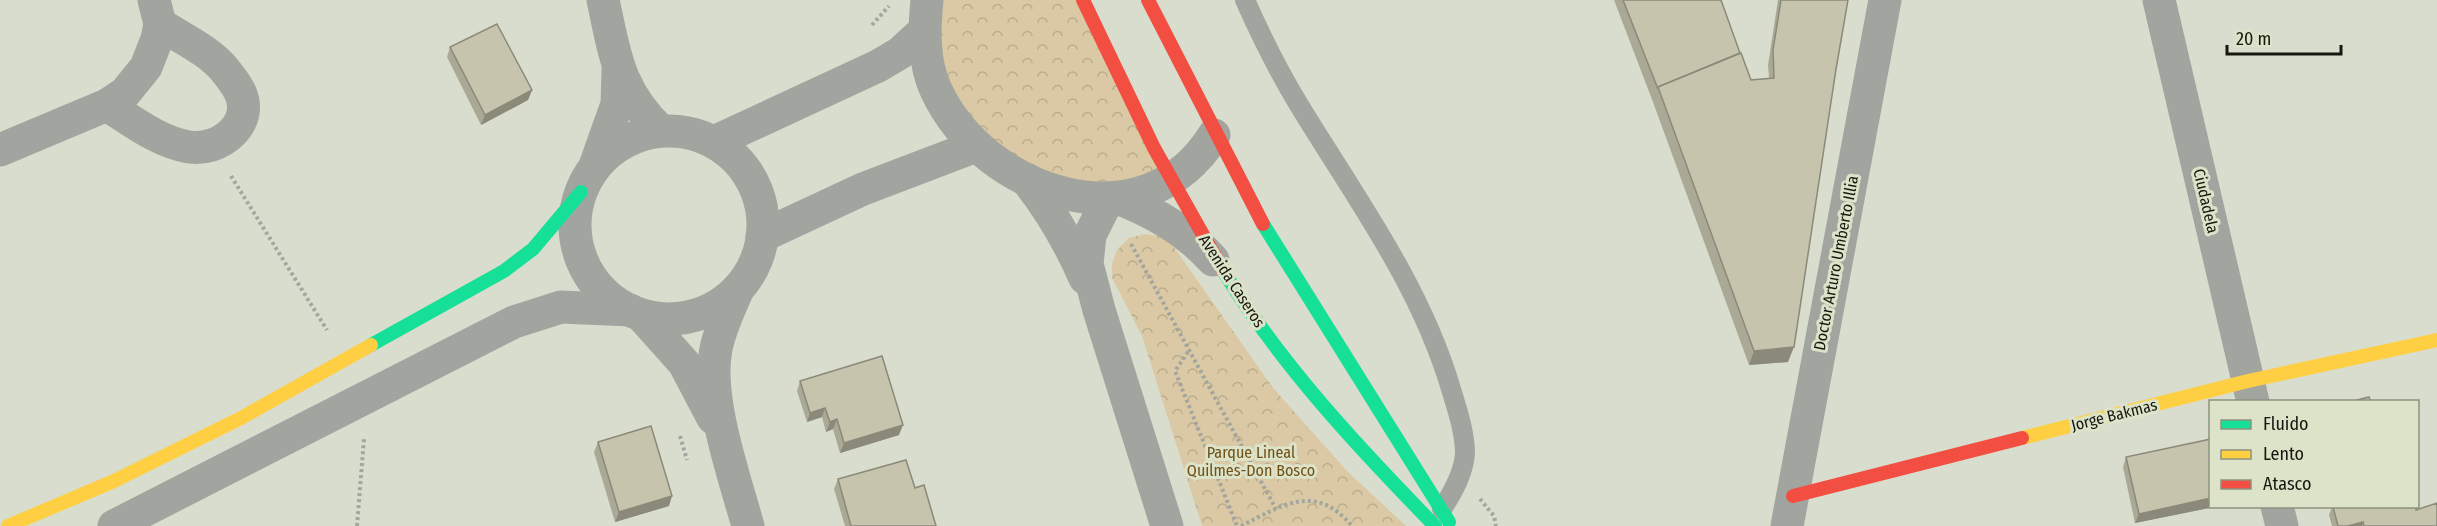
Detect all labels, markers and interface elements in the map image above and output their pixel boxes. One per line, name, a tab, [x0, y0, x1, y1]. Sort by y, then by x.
scale bar	[2227, 18, 2341, 56]
text: 20 m	[2236, 28, 2271, 50]
street label: Ciudadela	[2189, 167, 2223, 235]
street label: Doctor Arturo Umberto Illia	[1810, 174, 1862, 352]
street label: Avenida Caseros	[1195, 231, 1269, 331]
street label: Jorge Bakmas	[2069, 395, 2159, 435]
legend	[2209, 400, 2419, 508]
text: Fluido	[2263, 413, 2309, 435]
park label: Parque Lineal Quilmes-Don Bosco	[1187, 443, 1315, 480]
text: Lento	[2263, 443, 2304, 465]
text: Atasco	[2263, 473, 2311, 495]

